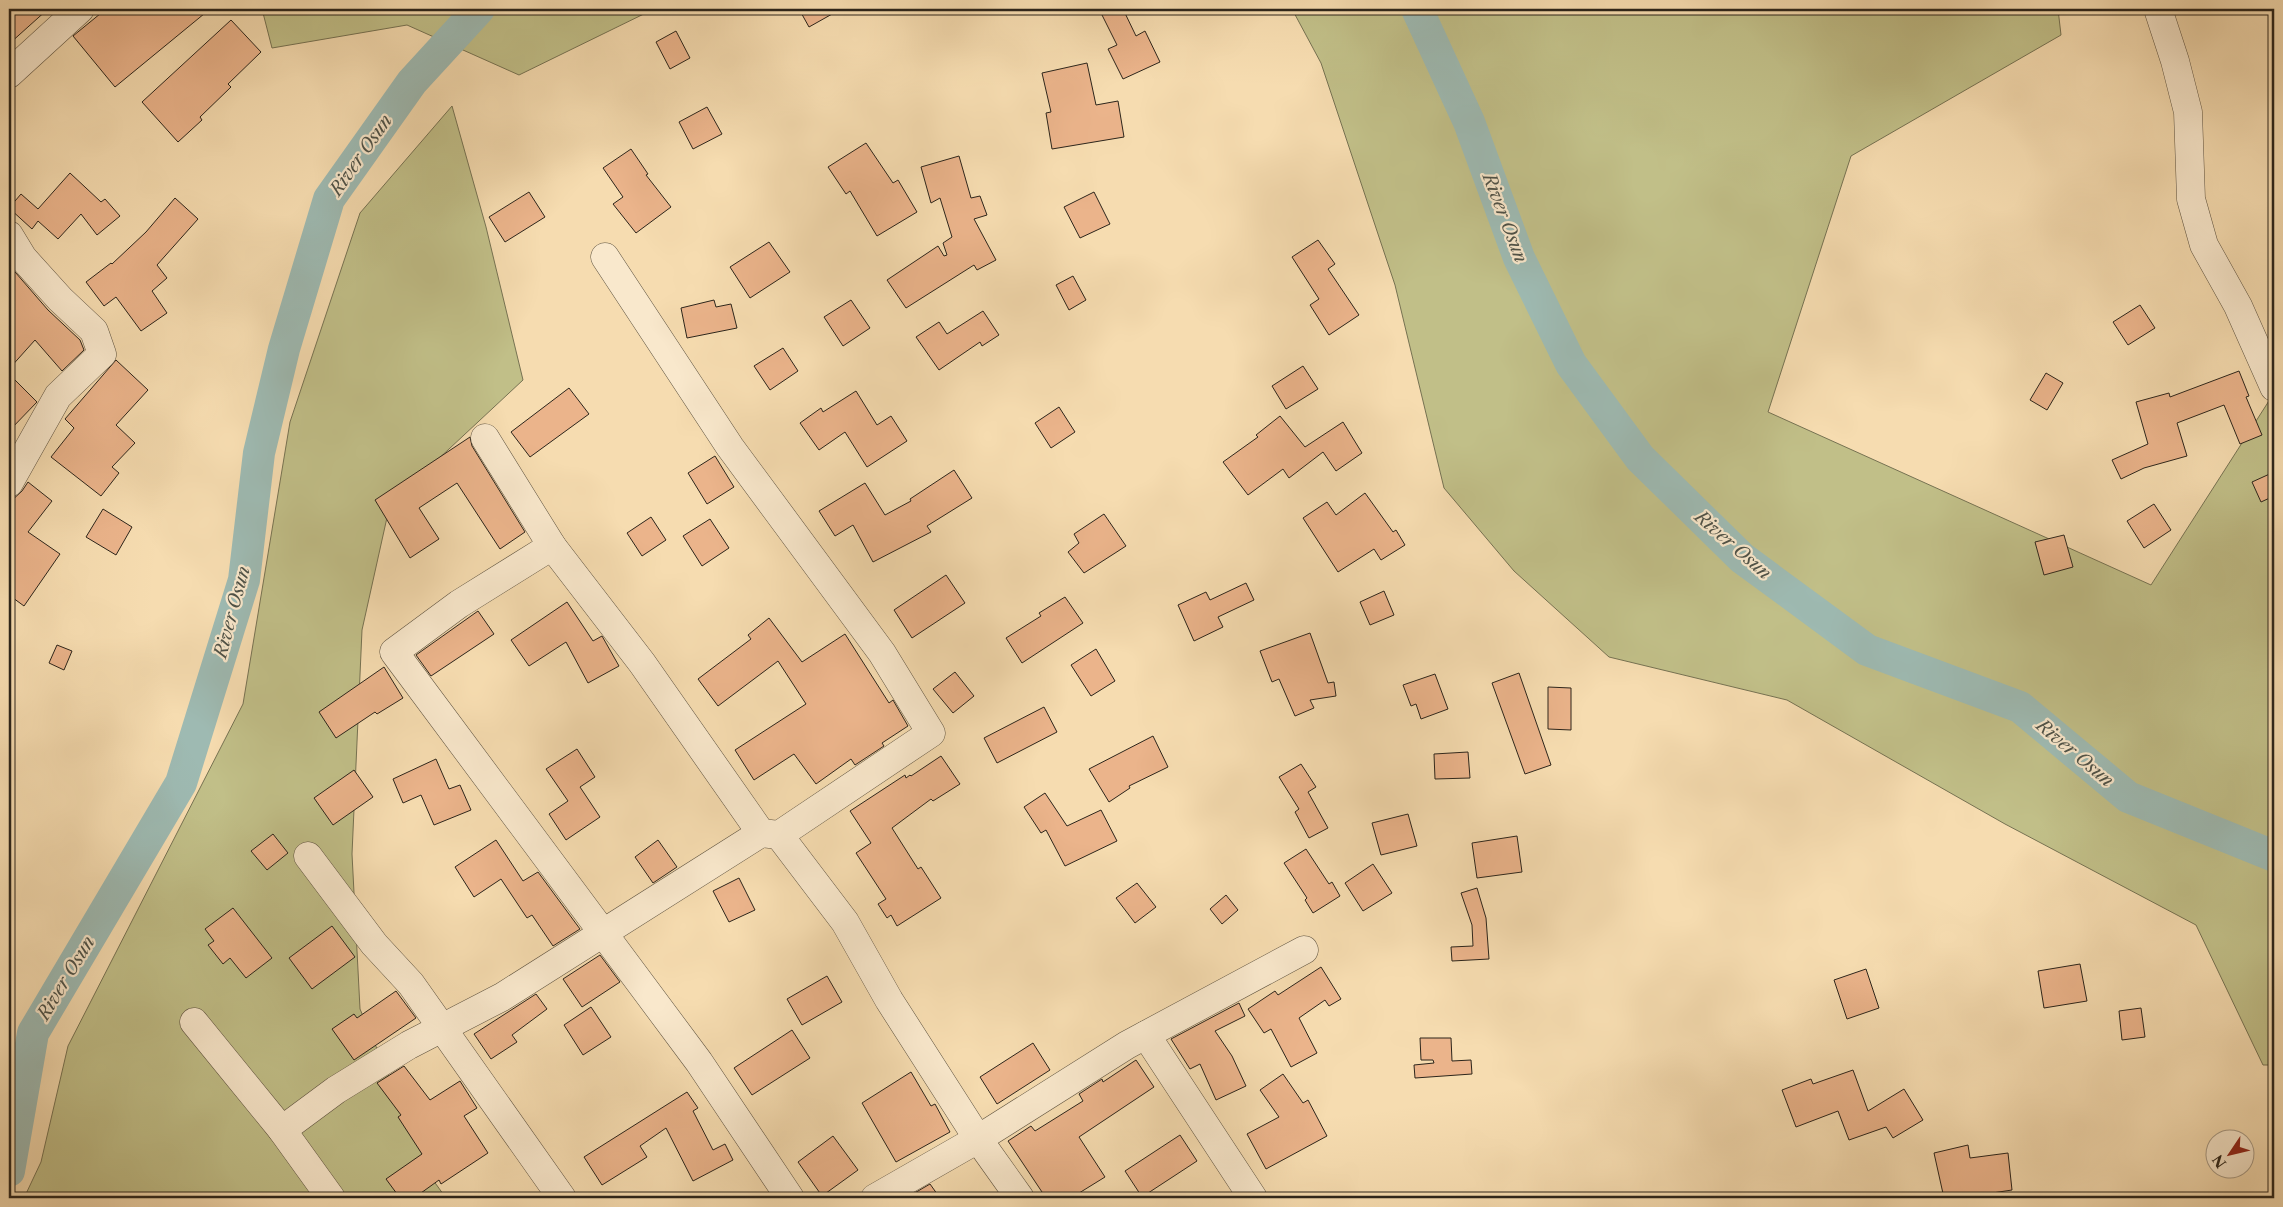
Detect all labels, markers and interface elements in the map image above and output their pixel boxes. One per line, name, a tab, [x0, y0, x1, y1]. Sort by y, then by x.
water label: River Osun	[324, 110, 397, 201]
water label: River Osun	[1477, 168, 1532, 266]
water label: River Osun	[1689, 505, 1776, 584]
water label: River Osun	[209, 564, 255, 662]
water label: River Osun	[2030, 713, 2118, 792]
water label: River Osun	[31, 932, 100, 1026]
north arrow	[2206, 1130, 2256, 1180]
text: N	[2208, 1151, 2230, 1172]

